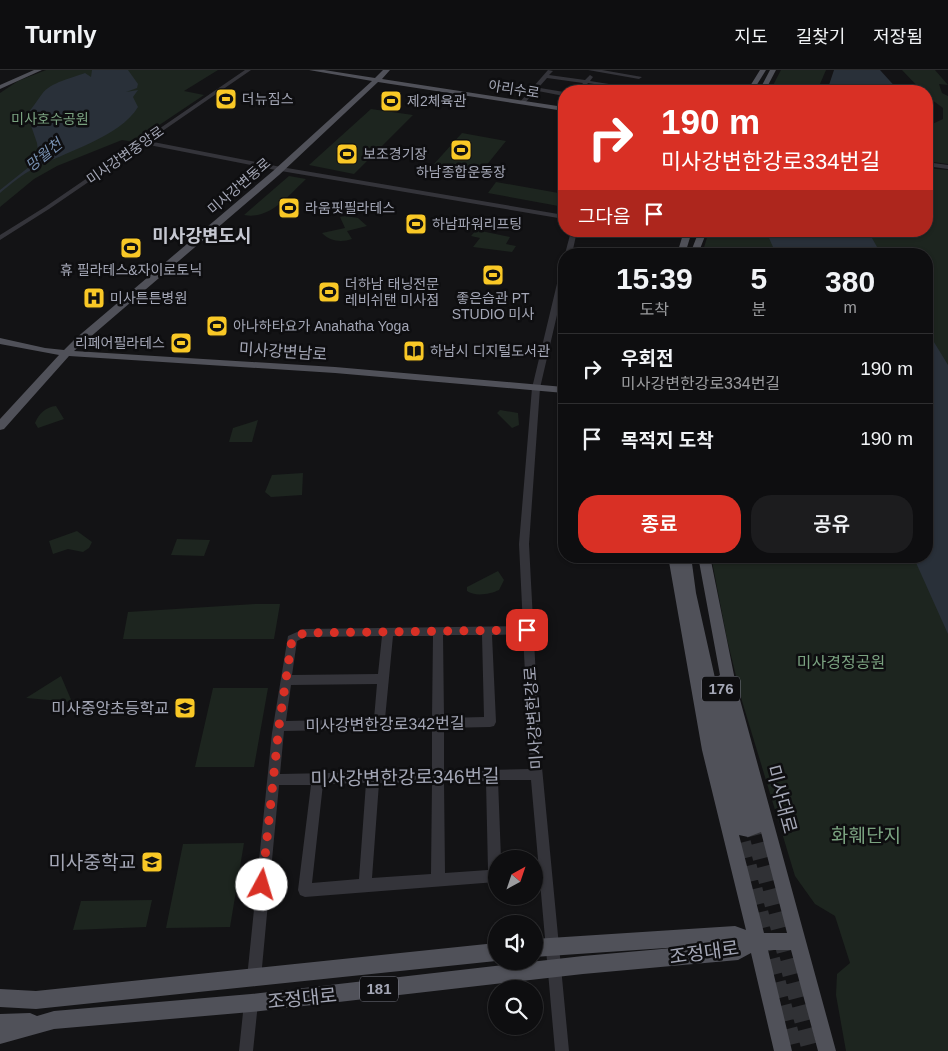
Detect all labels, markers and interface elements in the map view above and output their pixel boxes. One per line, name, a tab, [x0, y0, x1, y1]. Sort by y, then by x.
text: Turnly	[25, 21, 97, 48]
text: 지도	[735, 27, 768, 47]
text: 길찾기	[796, 27, 845, 47]
text: 저장됨	[873, 27, 923, 47]
street label: 아리수로	[487, 77, 541, 101]
sports icon: 더뉴짐스	[214, 87, 238, 111]
sports icon: 제2체육관	[379, 89, 403, 113]
place label: 더뉴짐스	[242, 91, 294, 107]
place label: 제2체육관	[407, 93, 466, 109]
text: 190 m	[661, 102, 760, 141]
icon: right	[578, 105, 643, 170]
park label: 미사호수공원	[11, 111, 89, 127]
street label: 미사강변중앙로	[83, 123, 167, 187]
water label: 망월천	[22, 134, 67, 174]
sports icon: 하남종합운동장	[449, 138, 473, 162]
sports icon: 보조경기장	[335, 142, 359, 166]
place label: 보조경기장	[363, 146, 428, 162]
text: 미사강변한강로334번길	[661, 149, 880, 174]
street label: 미사강변동로	[205, 155, 274, 217]
place label: 하남종합운동장	[416, 164, 506, 180]
sports icon: 라움핏필라테스	[277, 196, 301, 220]
place label: 라움핏필라테스	[305, 200, 395, 216]
icon: arrive	[640, 200, 668, 228]
text: 그다음	[578, 206, 630, 227]
sports icon: 하남파워리프팅	[404, 212, 428, 236]
place label: 하남파워리프팅	[432, 216, 522, 232]
district label: 미사강변도시	[152, 226, 252, 246]
sports icon: 휴 필라테스&자이로토닉	[119, 236, 143, 260]
place label: 휴 필라테스&자이로토닉	[60, 262, 202, 278]
text: 15:39	[616, 262, 693, 295]
text: 5	[750, 262, 767, 295]
sports icon: 좋은습관 PT STUDIO 미사	[481, 263, 505, 287]
text: 380	[825, 265, 875, 298]
place label: 더하남 태닝전문 레비쉬탠 미사점	[345, 276, 439, 308]
sports icon: 더하남 태닝전문 레비쉬탠 미사점	[317, 280, 341, 304]
hospital icon: 미사튼튼병원	[82, 286, 106, 310]
place label: 미사튼튼병원	[110, 290, 187, 306]
place label: 좋은습관 PT STUDIO 미사	[452, 290, 534, 322]
text: m	[843, 299, 857, 316]
text: 도착	[640, 301, 669, 318]
text: 분	[751, 301, 766, 318]
sports icon: 아나하타요가 Anahatha Yoga	[205, 314, 229, 338]
place label: 아나하타요가 Anahatha Yoga	[233, 318, 409, 334]
sports icon: 리페어필라테스	[169, 331, 193, 355]
place label: 리페어필라테스	[75, 335, 165, 351]
library icon: 하남시 디지털도서관	[402, 339, 426, 363]
street label: 미사강변남로	[238, 340, 328, 363]
place label: 하남시 디지털도서관	[430, 343, 550, 359]
text: 우회전	[621, 348, 673, 369]
icon: right	[578, 355, 606, 383]
text: 190 m	[860, 358, 913, 379]
text: 미사강변한강로334번길	[621, 375, 780, 392]
icon: arrive	[578, 425, 606, 453]
text: 190 m	[860, 428, 913, 449]
text: 목적지 도착	[621, 430, 714, 451]
button: 종료	[578, 495, 741, 553]
button: 공유	[751, 495, 913, 553]
pin	[506, 609, 548, 651]
icon: arrive	[513, 616, 541, 644]
park label: 미사경정공원	[797, 654, 885, 671]
street label: 미사강변한강로	[521, 666, 546, 770]
road number: 176	[702, 676, 740, 702]
school or university icon: 미사중앙초등학교	[173, 696, 197, 720]
place label: 미사중앙초등학교	[51, 700, 169, 717]
street label: 미사강변한강로342번길	[305, 715, 465, 734]
street label: 미사대로	[762, 763, 801, 836]
street label: 미사강변한강로346번길	[310, 765, 500, 790]
park label: 화훼단지	[831, 825, 901, 846]
school or university icon: 미사중학교	[140, 850, 164, 874]
north arrow	[488, 850, 542, 905]
map controls	[488, 850, 543, 1035]
place label: 미사중학교	[49, 852, 136, 873]
position arrow	[235, 858, 287, 910]
button: sound	[488, 915, 543, 970]
street label: 조정대로	[668, 937, 740, 968]
road number: 181	[360, 976, 398, 1002]
button: search	[488, 980, 543, 1035]
street label: 조정대로	[266, 984, 338, 1013]

